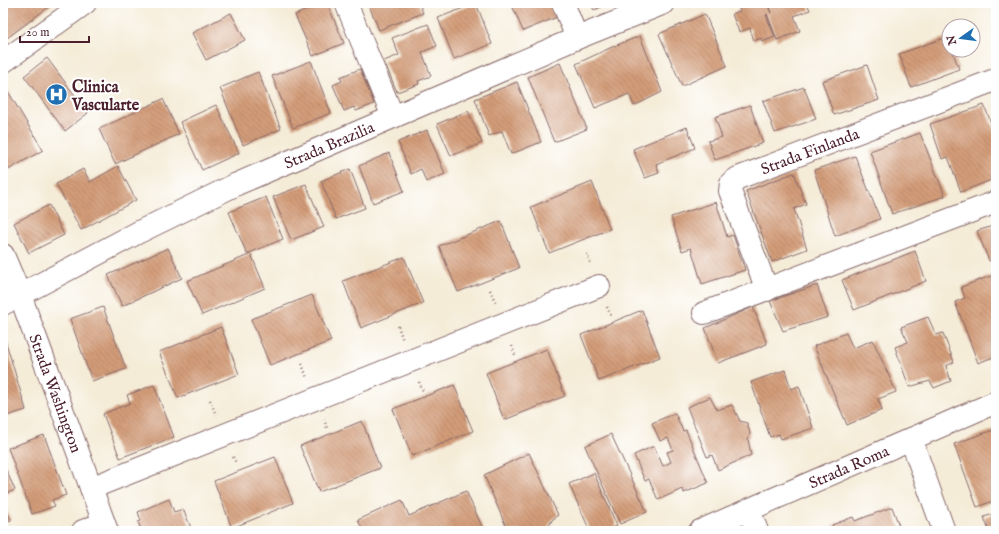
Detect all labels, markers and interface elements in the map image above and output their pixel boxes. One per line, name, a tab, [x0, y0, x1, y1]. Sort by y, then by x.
scale bar	[20, 18, 89, 44]
north arrow	[941, 18, 981, 58]
text: 20 m	[26, 25, 49, 40]
text: N	[944, 33, 960, 47]
place label: Clinica Vascularte	[71, 78, 140, 116]
hospital icon: Clinica Vascularte	[43, 82, 69, 108]
street label: Strada Brazilia	[282, 118, 378, 175]
street label: Strada Finlanda	[758, 125, 862, 180]
street label: Strada Washington	[23, 332, 85, 456]
street label: Strada Roma	[806, 442, 893, 494]

